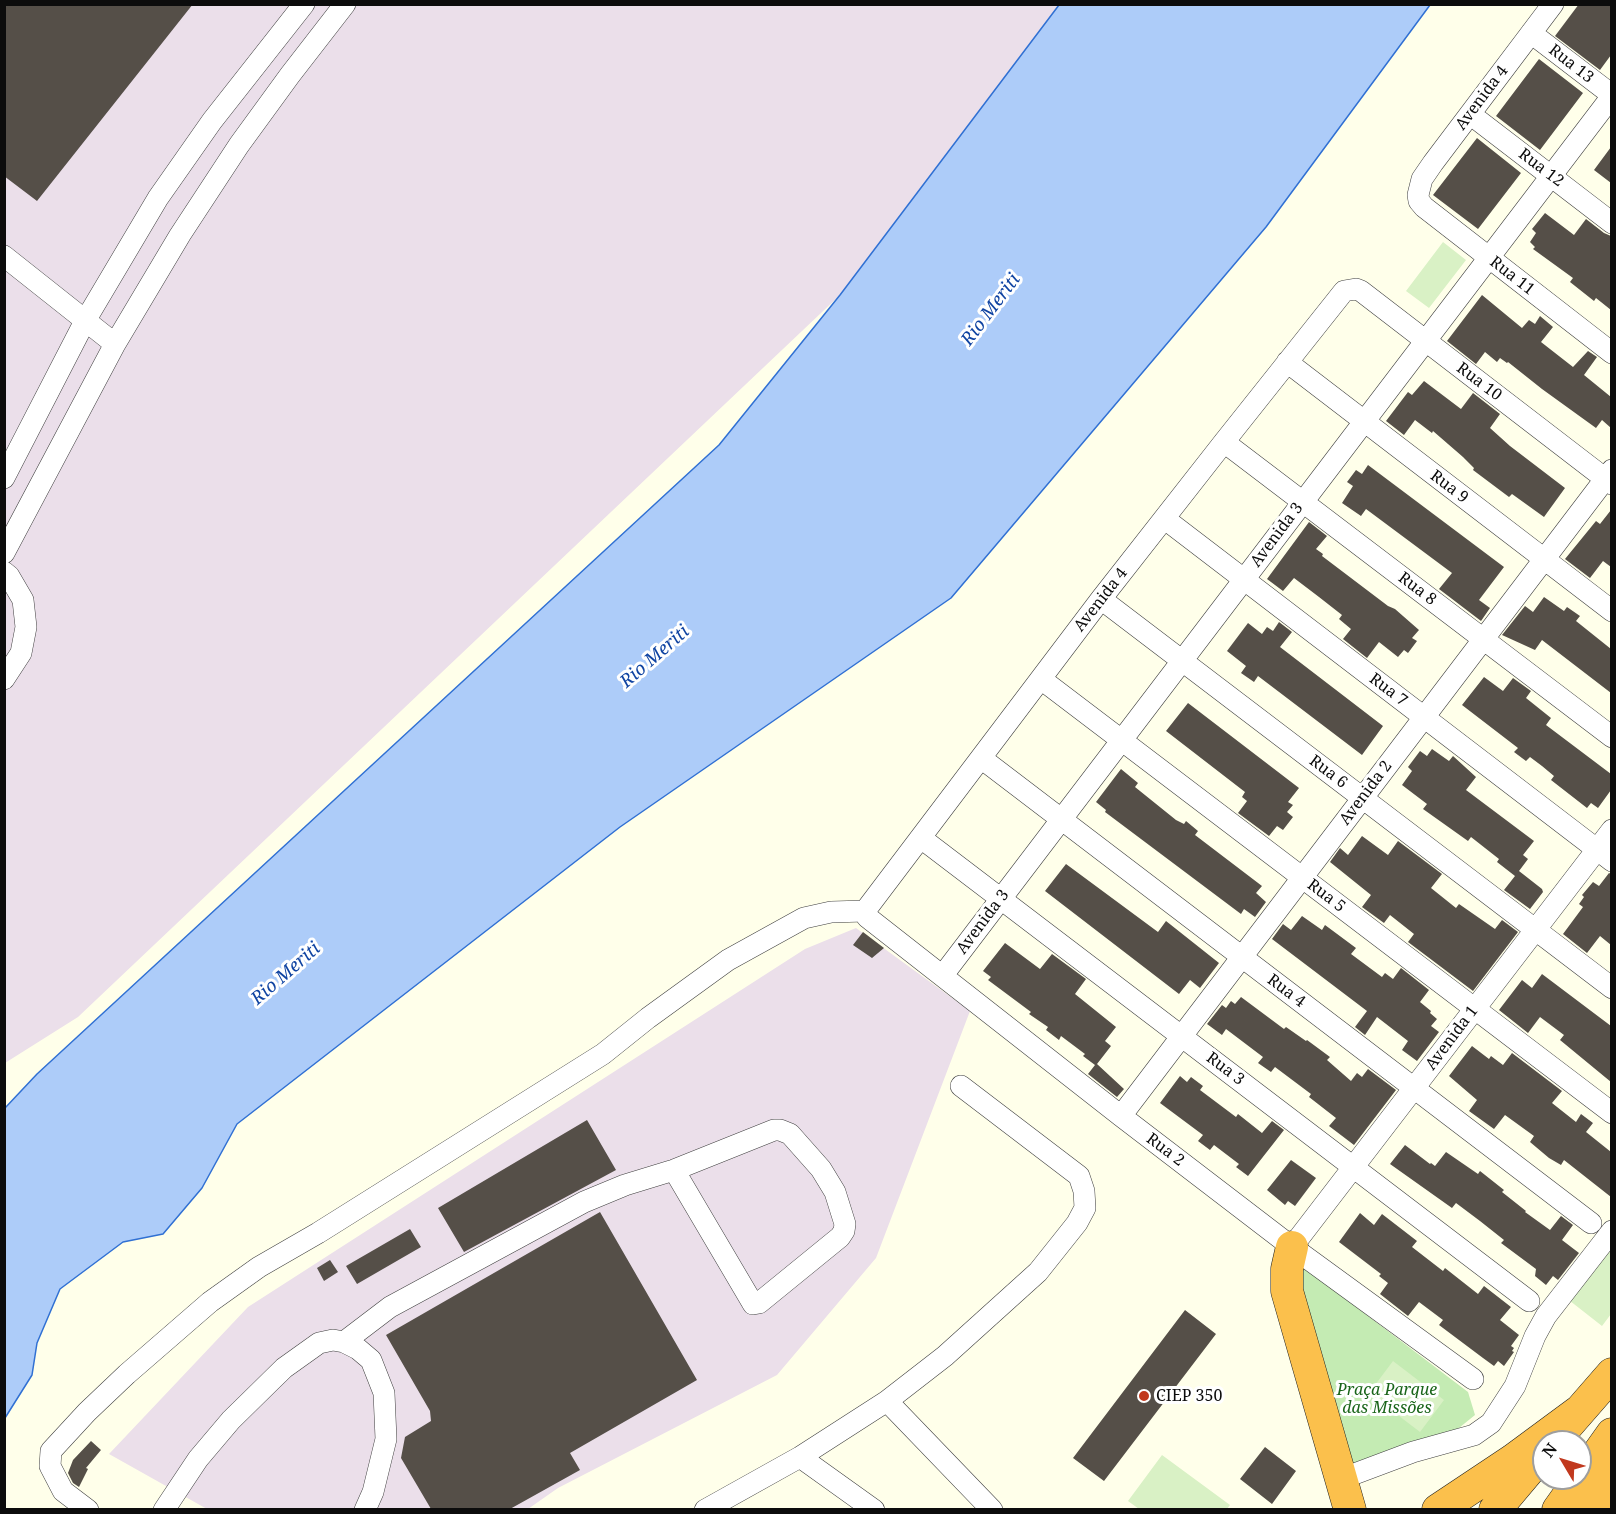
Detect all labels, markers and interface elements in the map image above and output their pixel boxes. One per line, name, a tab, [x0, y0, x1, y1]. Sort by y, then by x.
street label: Rua 13	[1545, 41, 1597, 87]
street label: Avenida 4	[1452, 62, 1512, 134]
street label: Rua 12	[1515, 145, 1567, 191]
street label: Rua 11	[1486, 253, 1538, 299]
water label: Rio Meriti	[957, 270, 1025, 350]
street label: Rua 10	[1453, 359, 1505, 405]
street label: Rua 9	[1426, 466, 1472, 508]
street label: Avenida 3	[1247, 499, 1307, 571]
street label: Avenida 4	[1070, 564, 1132, 636]
street label: Rua 8	[1394, 568, 1440, 610]
water label: Rio Meriti	[616, 621, 694, 693]
street label: Rua 7	[1365, 669, 1411, 711]
street label: Rua 6	[1305, 751, 1351, 793]
street label: Avenida 2	[1336, 757, 1396, 829]
street label: Rua 5	[1303, 875, 1349, 917]
street label: Avenida 3	[953, 886, 1013, 958]
water label: Rio Meriti	[247, 938, 325, 1010]
street label: Rua 4	[1263, 970, 1309, 1012]
street label: Avenida 1	[1422, 1002, 1482, 1074]
street label: Rua 3	[1202, 1048, 1248, 1090]
street label: Rua 2	[1142, 1129, 1188, 1171]
park label: Praça Parque das Missões	[1337, 1380, 1437, 1418]
place label: CIEP 350	[1156, 1386, 1222, 1406]
marker: CIEP 350	[1137, 1389, 1151, 1403]
north arrow	[1532, 1430, 1592, 1490]
text: N	[1537, 1438, 1562, 1462]

